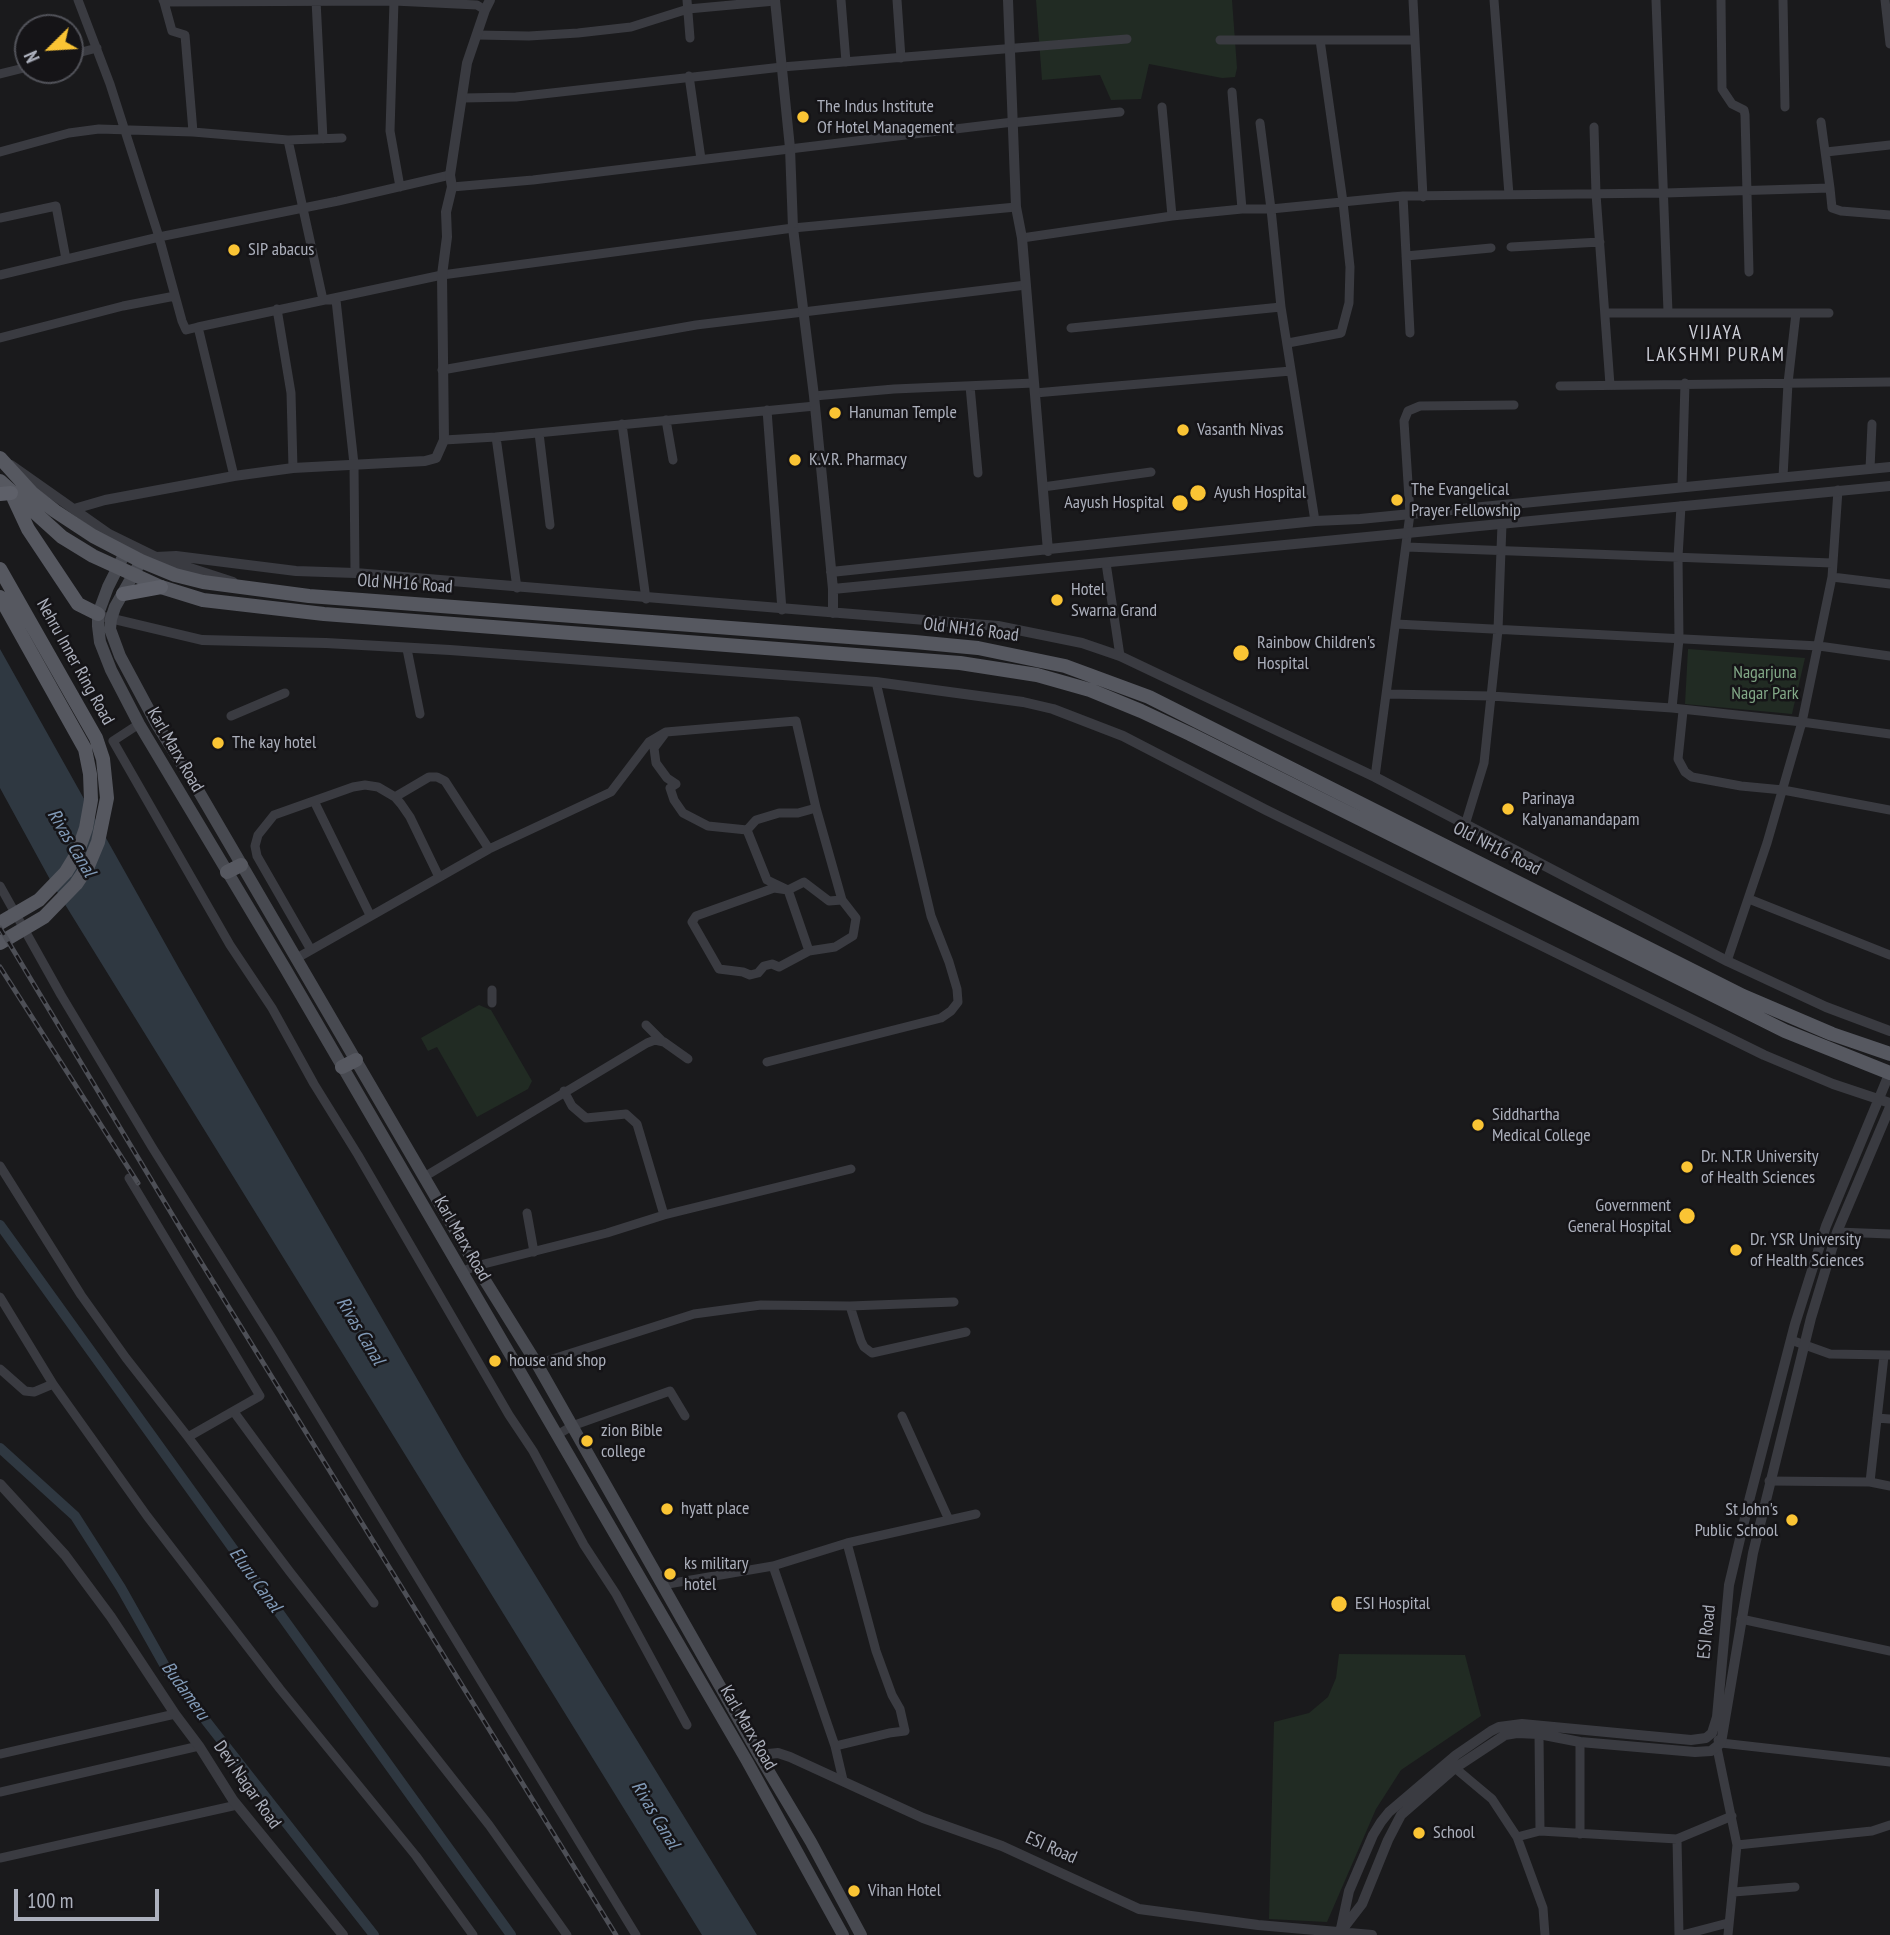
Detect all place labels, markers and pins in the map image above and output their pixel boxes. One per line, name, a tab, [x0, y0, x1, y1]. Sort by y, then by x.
place label: The Indus Institute Of Hotel Management	[817, 96, 954, 138]
marker: The Indus Institute Of Hotel Management	[795, 109, 811, 125]
place label: SIP abacus	[248, 239, 314, 261]
marker: SIP abacus	[226, 242, 242, 258]
place label: Hanuman Temple	[849, 402, 957, 424]
marker: Hanuman Temple	[827, 405, 843, 421]
place label: Vasanth Nivas	[1197, 419, 1284, 441]
marker: Vasanth Nivas	[1175, 422, 1191, 438]
place label: K.V.R. Pharmacy	[809, 449, 907, 471]
marker: K.V.R. Pharmacy	[787, 452, 803, 468]
place label: The Evangelical Prayer Fellowship	[1411, 479, 1521, 522]
place label: Ayush Hospital	[1214, 482, 1306, 504]
marker: Ayush Hospital	[1188, 483, 1208, 503]
place label: Aayush Hospital	[1064, 492, 1164, 514]
marker: The Evangelical Prayer Fellowship	[1389, 492, 1405, 508]
marker: Aayush Hospital	[1170, 493, 1190, 513]
place label: Hotel Swarna Grand	[1071, 579, 1157, 622]
marker: Hotel Swarna Grand	[1049, 592, 1065, 608]
place label: Rainbow Children's Hospital	[1257, 632, 1375, 674]
marker: Rainbow Children's Hospital	[1231, 643, 1251, 663]
place label: The kay hotel	[232, 732, 316, 754]
marker: The kay hotel	[210, 735, 226, 751]
place label: Parinaya Kalyanamandapam	[1522, 788, 1640, 830]
marker: Parinaya Kalyanamandapam	[1500, 801, 1516, 817]
place label: Siddhartha Medical College	[1492, 1104, 1591, 1146]
marker: Siddhartha Medical College	[1470, 1117, 1486, 1133]
place label: Dr. N.T.R University of Health Sciences	[1701, 1146, 1818, 1188]
marker: Dr. N.T.R University of Health Sciences	[1679, 1159, 1695, 1175]
place label: Government General Hospital	[1568, 1195, 1671, 1238]
marker: Government General Hospital	[1677, 1206, 1697, 1226]
place label: Dr. YSR University of Health Sciences	[1750, 1229, 1864, 1272]
marker: Dr. YSR University of Health Sciences	[1728, 1242, 1744, 1258]
place label: house and shop	[509, 1350, 606, 1372]
marker: house and shop	[487, 1353, 503, 1369]
place label: zion Bible college	[601, 1420, 663, 1462]
marker: zion Bible college	[579, 1433, 595, 1449]
place label: hyatt place	[681, 1498, 749, 1520]
place label: St John's Public School	[1695, 1499, 1778, 1542]
marker: hyatt place	[659, 1501, 675, 1517]
marker: St John's Public School	[1784, 1512, 1800, 1528]
place label: ks military hotel	[684, 1553, 748, 1596]
marker: ks military hotel	[662, 1566, 678, 1582]
place label: ESI Hospital	[1355, 1593, 1430, 1615]
marker: ESI Hospital	[1329, 1594, 1349, 1614]
place label: School	[1433, 1822, 1475, 1844]
marker: School	[1411, 1825, 1427, 1841]
place label: Vihan Hotel	[868, 1880, 941, 1902]
marker: Vihan Hotel	[846, 1883, 862, 1899]

